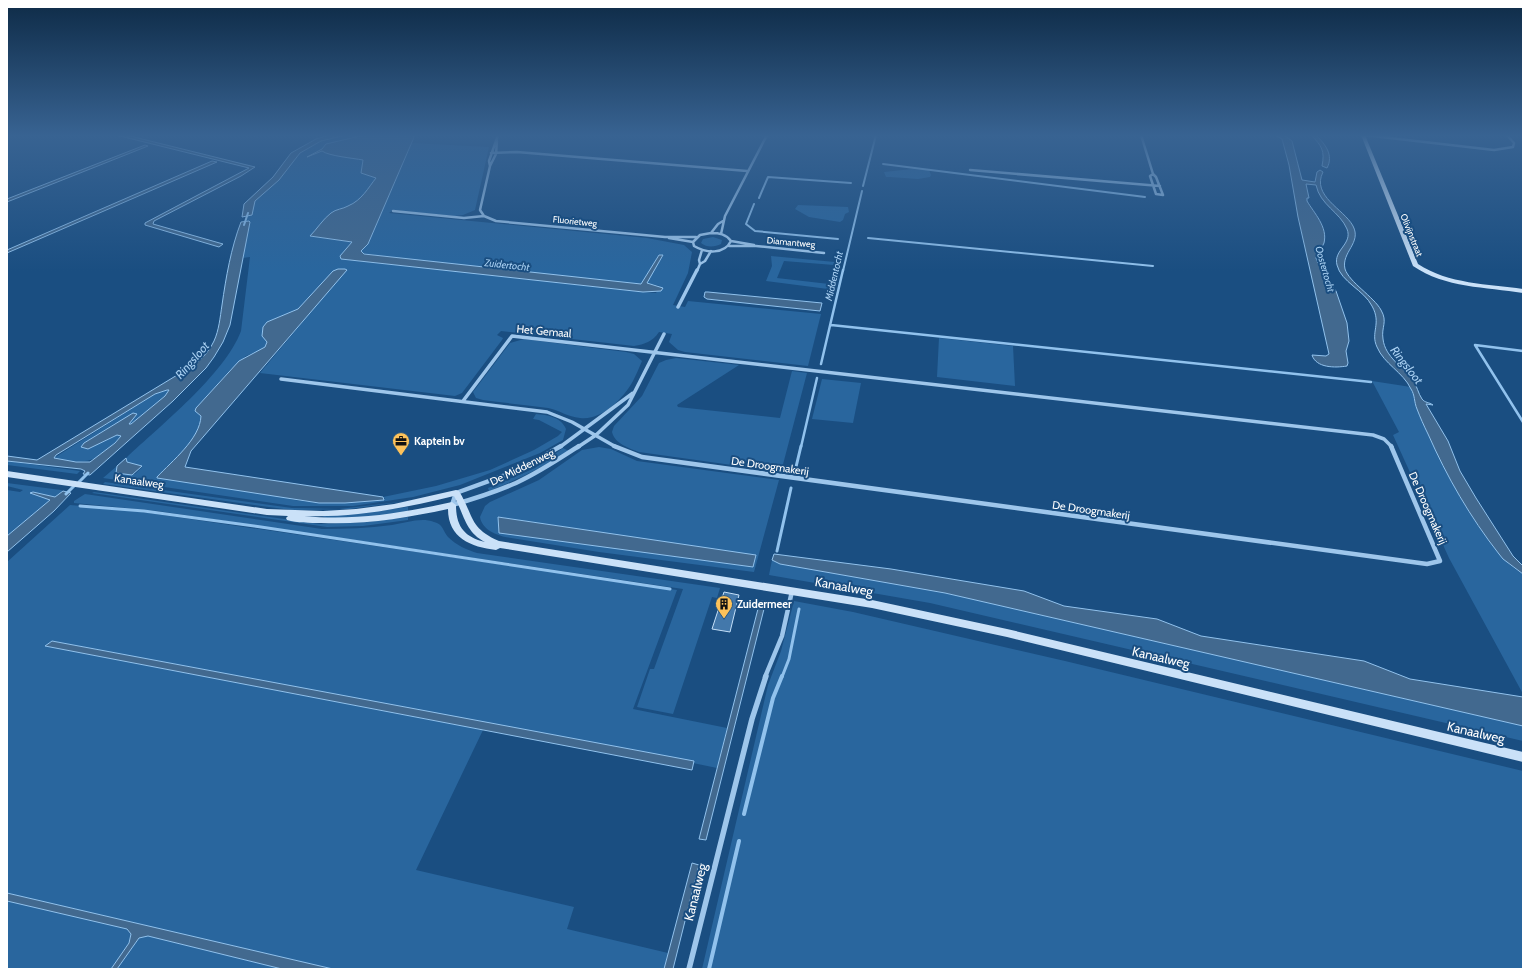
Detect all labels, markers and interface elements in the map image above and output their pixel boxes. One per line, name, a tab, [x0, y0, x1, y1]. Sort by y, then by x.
street label: Olivijnstraat	[1397, 212, 1426, 258]
street label: Fluorietweg	[552, 213, 598, 229]
street label: Diamantweg	[766, 234, 816, 250]
water label: Oostertocht	[1312, 245, 1338, 294]
water label: Middentocht	[822, 249, 846, 303]
water label: Zuidertocht	[483, 256, 531, 274]
street label: Het Gemaal	[516, 322, 573, 340]
water label: Ringsloot	[172, 338, 212, 382]
water label: Ringsloot	[1387, 343, 1427, 387]
office icon: Kaptein bv	[391, 431, 411, 456]
place label: Kaptein bv	[414, 434, 465, 448]
street label: De Middenweg	[487, 445, 557, 489]
street label: De Droogmakerij	[730, 454, 810, 478]
street label: De Droogmakerij	[1406, 469, 1450, 547]
street label: Kanaalweg	[113, 471, 165, 491]
street label: De Droogmakerij	[1051, 498, 1131, 522]
street label: Kanaalweg	[814, 573, 875, 599]
building icon: Zuidermeer	[714, 594, 734, 619]
place label: Zuidermeer	[737, 597, 792, 611]
street label: Kanaalweg	[1131, 643, 1192, 672]
street label: Kanaalweg	[1446, 718, 1507, 747]
street label: Kanaalweg	[680, 861, 710, 922]

